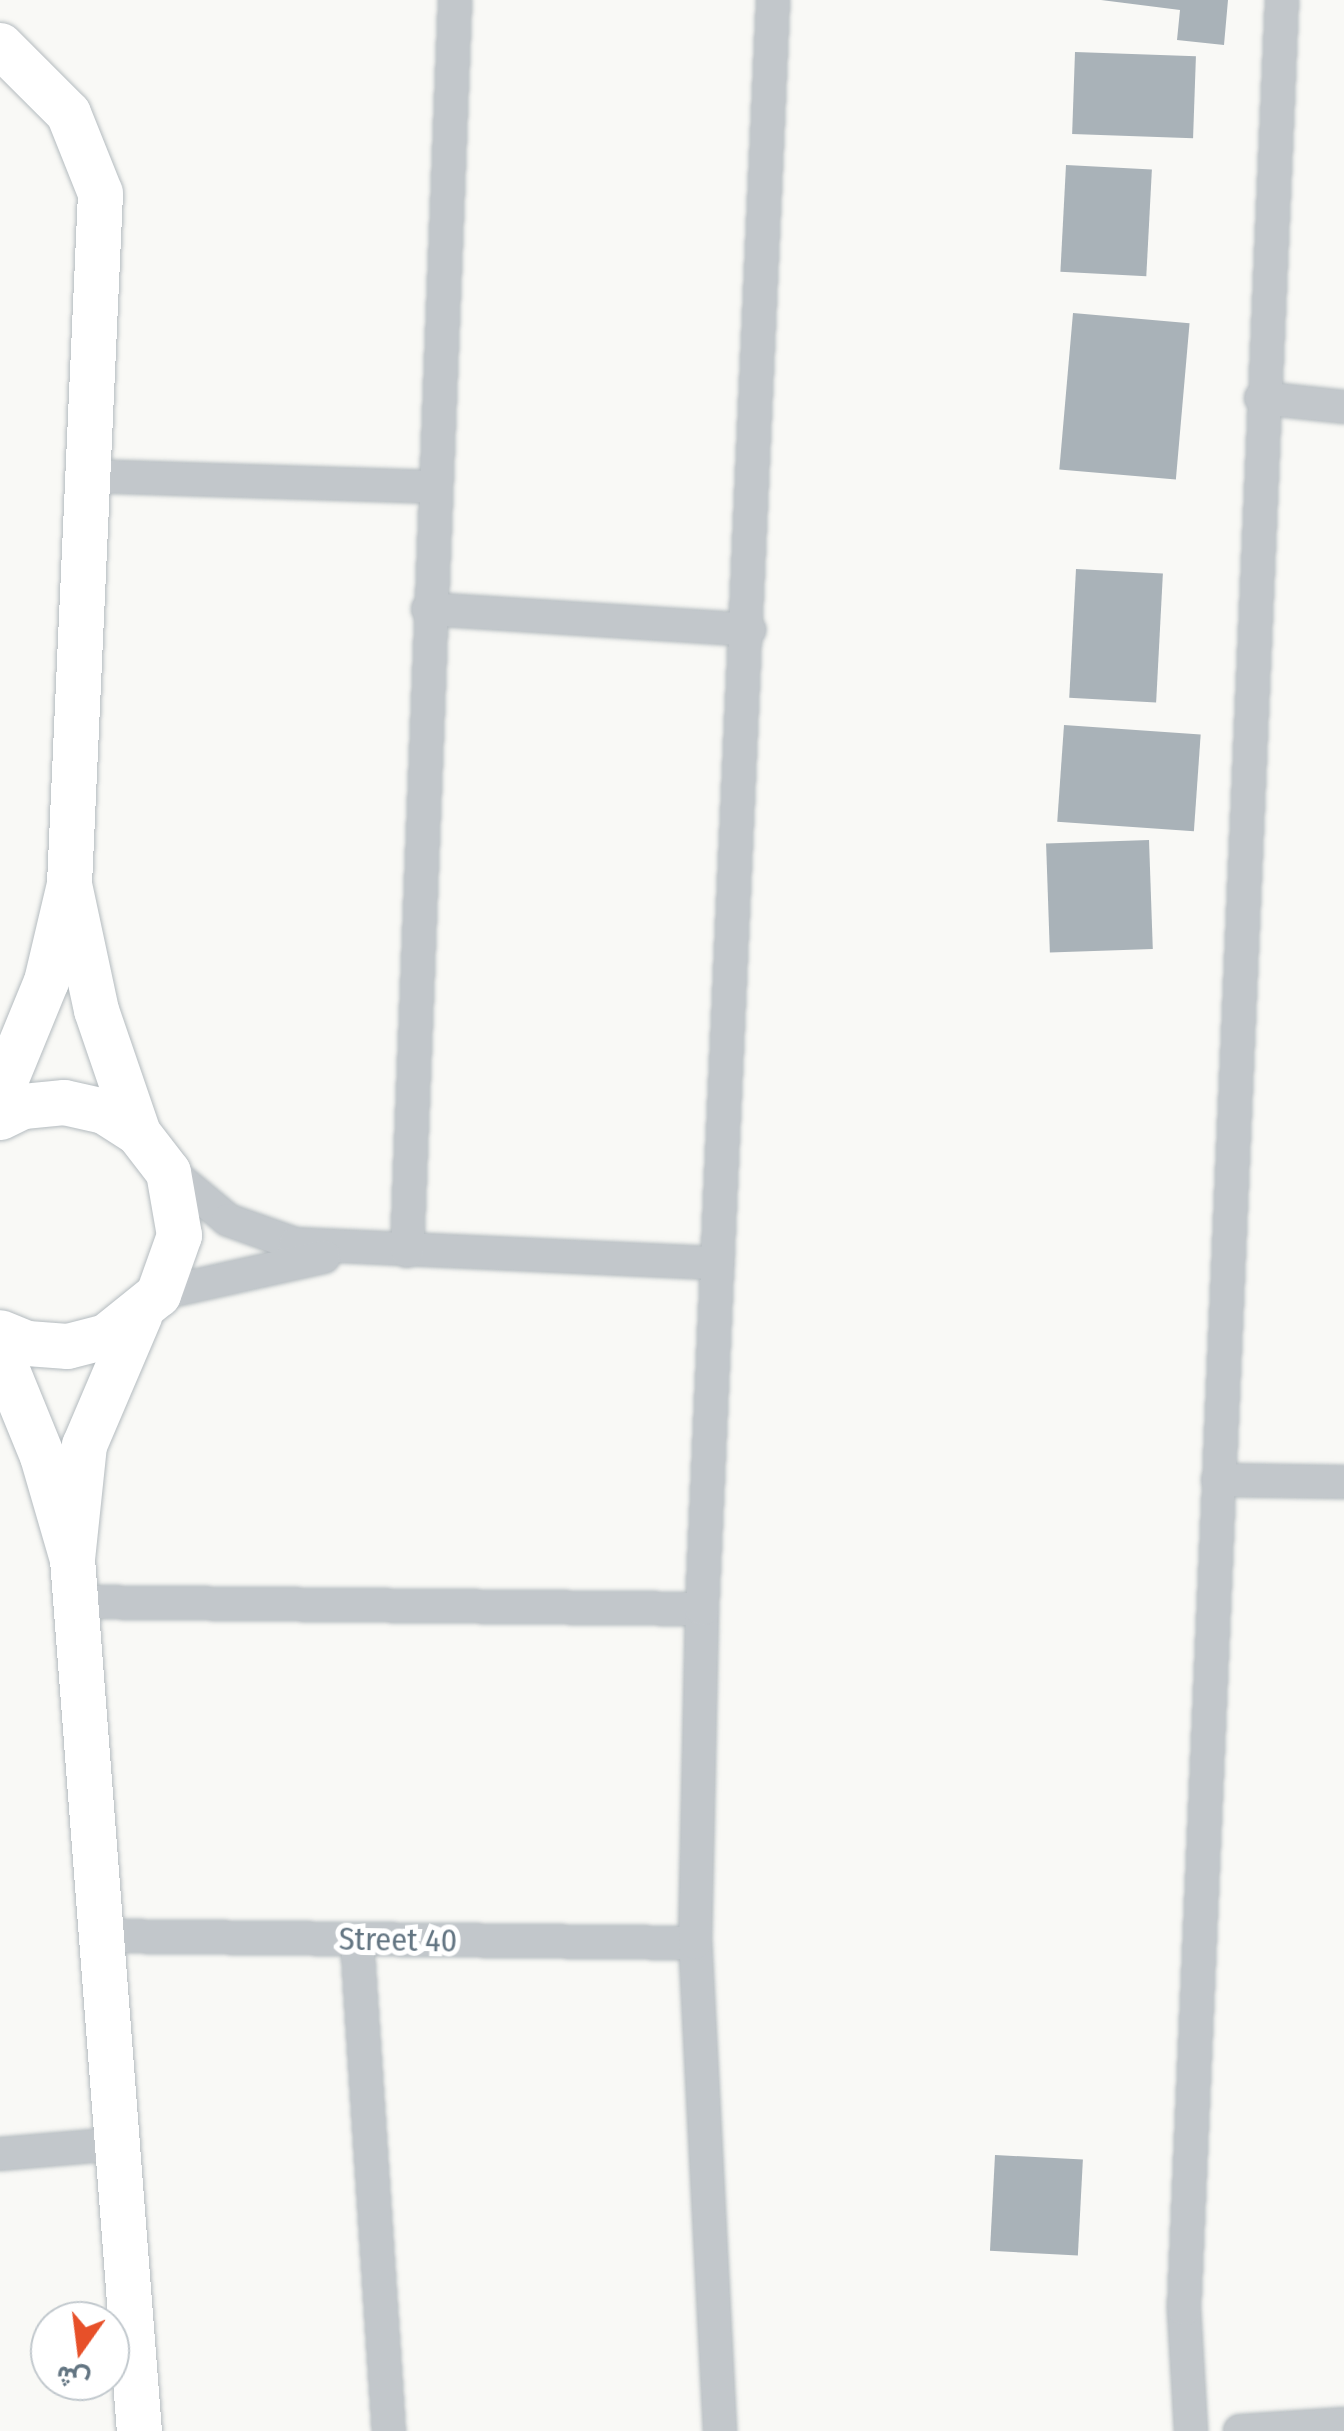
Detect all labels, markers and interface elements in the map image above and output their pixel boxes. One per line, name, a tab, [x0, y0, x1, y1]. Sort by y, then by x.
street label: Street 40	[338, 1920, 458, 1960]
north arrow	[30, 2301, 130, 2401]
text: ش	[53, 2359, 93, 2399]

